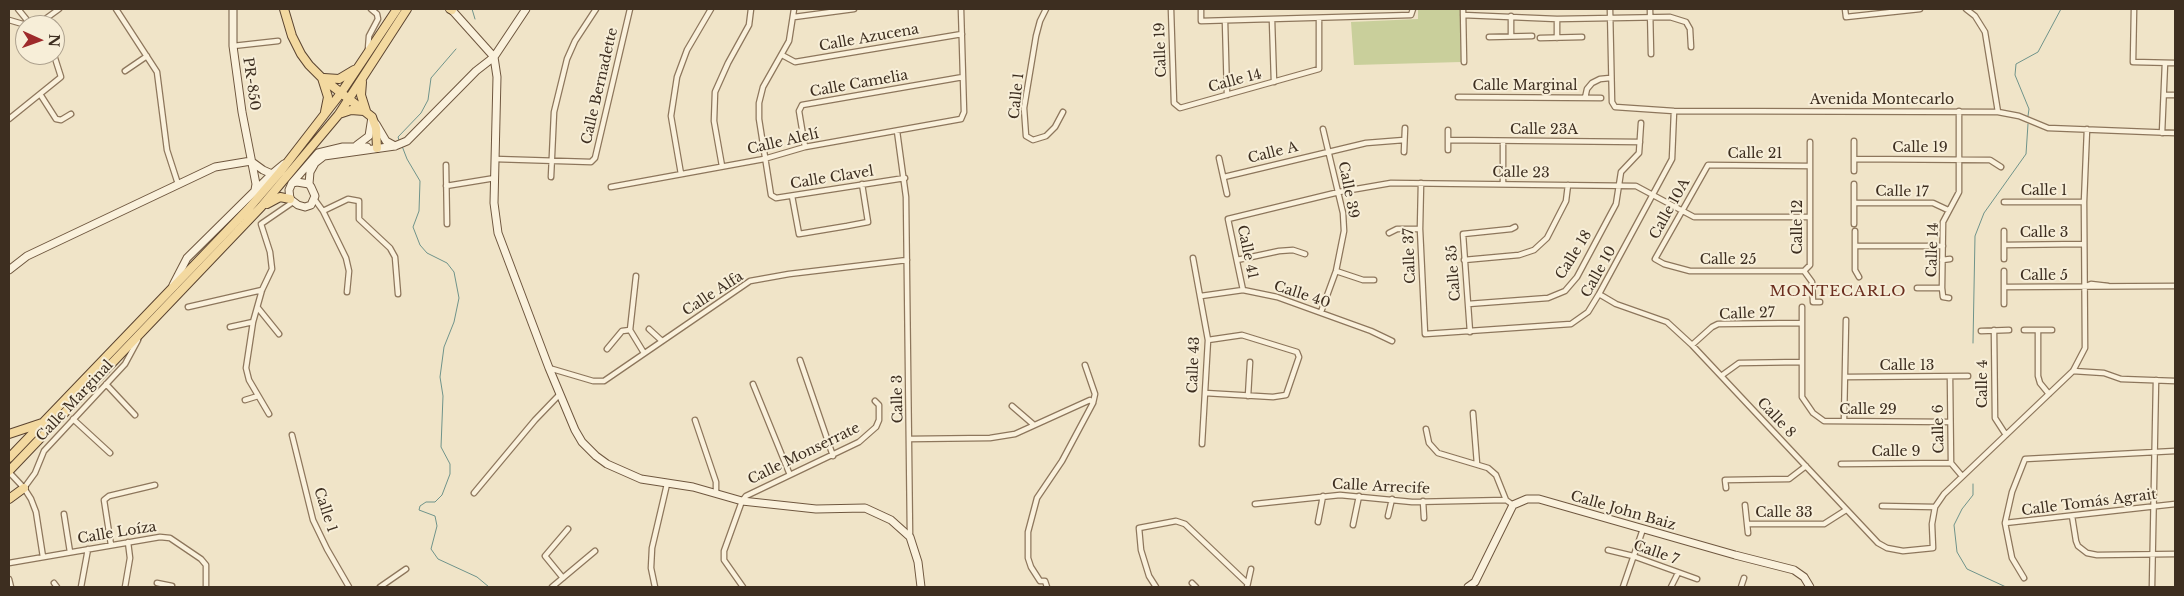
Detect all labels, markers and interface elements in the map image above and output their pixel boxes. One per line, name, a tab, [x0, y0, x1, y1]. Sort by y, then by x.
north arrow	[15, 15, 65, 65]
street label: Calle Azucena	[818, 21, 920, 55]
street label: Calle 19	[1152, 22, 1170, 78]
street label: Calle Bernadette	[578, 26, 622, 146]
text: N	[45, 34, 63, 47]
street label: PR-850	[239, 56, 263, 112]
street label: Calle 14	[1206, 66, 1264, 96]
street label: Calle Camelia	[809, 67, 909, 101]
street label: Calle 1	[1006, 72, 1028, 120]
street label: Calle Marginal	[1473, 78, 1577, 94]
street label: Avenida Montecarlo	[1810, 92, 1954, 108]
street label: Calle 23A	[1510, 122, 1578, 138]
street label: Calle Alelí	[746, 126, 820, 158]
street label: Calle A	[1246, 139, 1300, 167]
street label: Calle 19	[1892, 140, 1948, 156]
street label: Calle 21	[1728, 146, 1782, 162]
street label: Calle 39	[1334, 160, 1362, 220]
street label: Calle Clavel	[789, 163, 875, 193]
street label: Calle 23	[1492, 164, 1550, 182]
street label: Calle 10A	[1646, 176, 1694, 242]
street label: Calle 17	[1875, 183, 1929, 201]
street label: Calle 1	[2021, 183, 2067, 199]
street label: Calle 12	[1790, 200, 1806, 254]
street label: Calle 14	[1924, 222, 1942, 278]
street label: Calle 41	[1233, 224, 1261, 280]
street label: Calle 3	[2020, 225, 2068, 241]
street label: Calle 18	[1552, 227, 1596, 283]
street label: Calle 37	[1401, 228, 1419, 284]
street label: Calle 10	[1578, 243, 1620, 301]
street label: Calle 35	[1444, 244, 1464, 302]
street label: Calle 25	[1700, 252, 1756, 268]
street label: Calle Alfa	[679, 268, 747, 320]
street label: Calle 5	[2020, 268, 2068, 284]
street label: Calle 40	[1272, 278, 1332, 312]
district label: MONTECARLO	[1768, 283, 1908, 301]
street label: Calle 27	[1719, 305, 1775, 323]
street label: Calle 43	[1185, 336, 1203, 394]
street label: Calle Marginal	[33, 357, 117, 445]
street label: Calle 13	[1880, 358, 1934, 374]
street label: Calle 4	[1975, 360, 1991, 408]
street label: Calle 3	[889, 374, 907, 424]
street label: Calle 8	[1753, 394, 1799, 442]
street label: Calle 29	[1839, 402, 1897, 418]
street label: Calle 6	[1930, 404, 1948, 454]
street label: Calle Monserrate	[745, 420, 863, 488]
street label: Calle 9	[1871, 444, 1921, 460]
street label: Calle Arrecife	[1332, 476, 1430, 498]
street label: Calle 1	[310, 485, 340, 535]
street label: Calle Tomás Agrait	[2021, 486, 2157, 520]
street label: Calle John Baiz	[1568, 488, 1678, 534]
street label: Calle 33	[1755, 505, 1813, 521]
street label: Calle Loíza	[76, 518, 158, 548]
street label: Calle 7	[1631, 537, 1681, 569]

